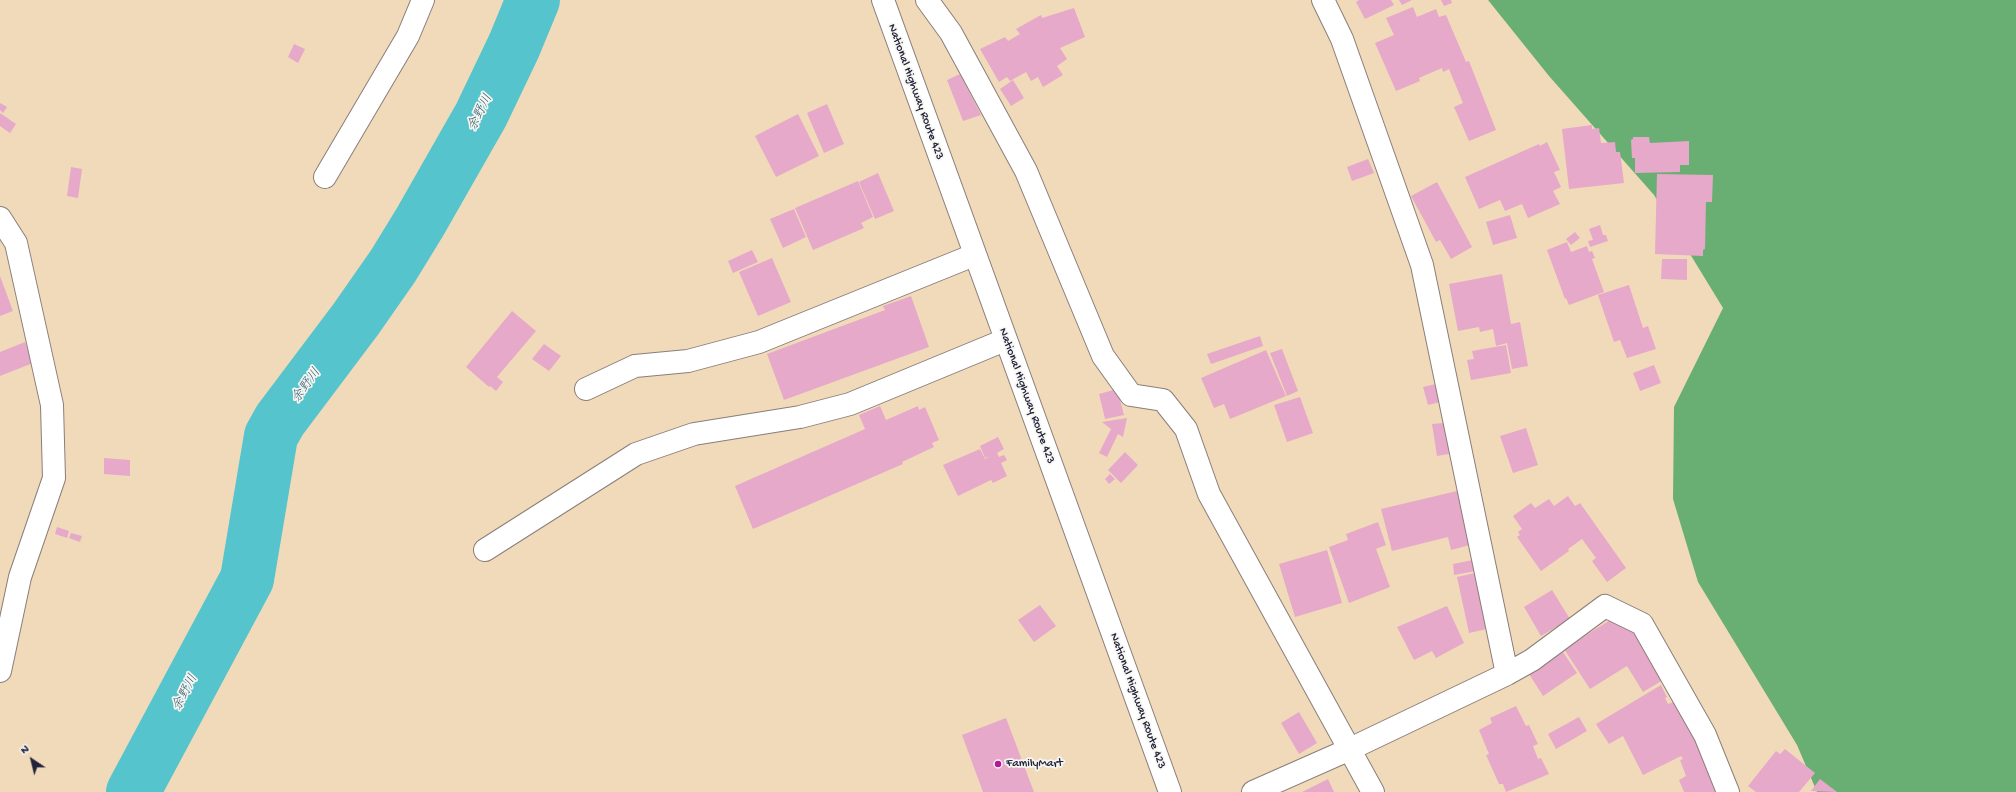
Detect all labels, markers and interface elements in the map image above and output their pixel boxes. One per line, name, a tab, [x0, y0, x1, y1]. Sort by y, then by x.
street label: National Highway Route 423	[884, 22, 946, 162]
water label: 余野川	[465, 92, 497, 134]
street label: National Highway Route 423	[995, 326, 1057, 466]
water label: 余野川	[289, 366, 325, 406]
street label: National Highway Route 423	[1106, 631, 1168, 771]
water label: 余野川	[170, 672, 202, 714]
north arrow	[12, 740, 52, 780]
text: N	[19, 743, 32, 757]
place label: FamilyMart	[1006, 757, 1063, 771]
marker: FamilyMart	[993, 759, 1003, 769]

